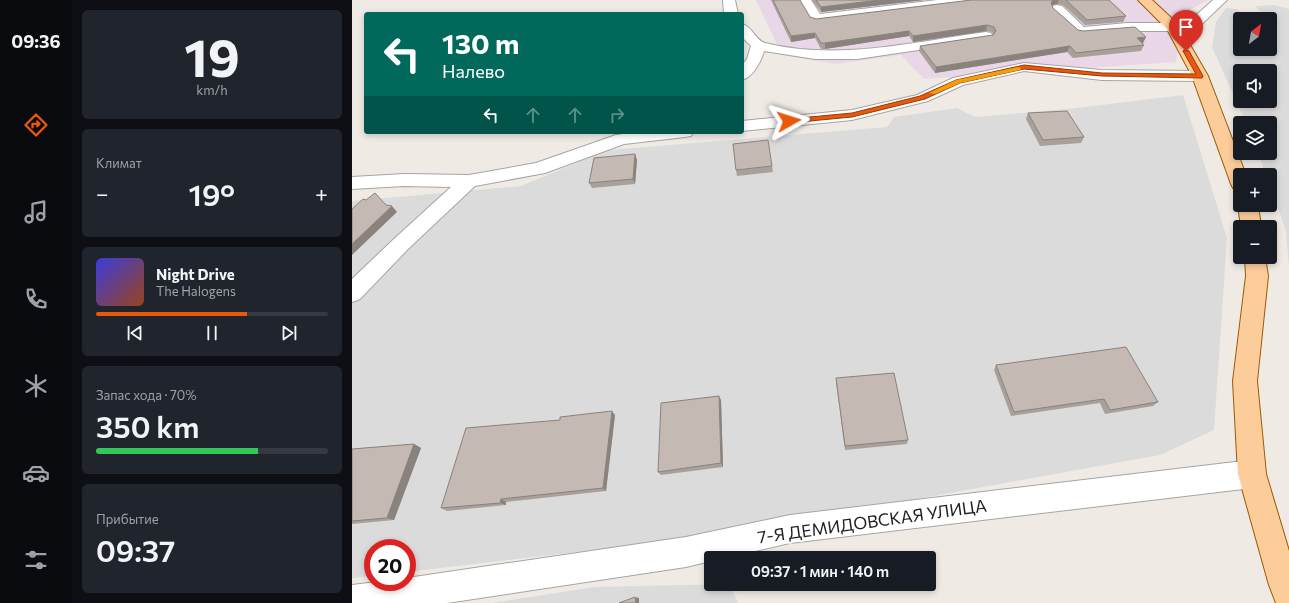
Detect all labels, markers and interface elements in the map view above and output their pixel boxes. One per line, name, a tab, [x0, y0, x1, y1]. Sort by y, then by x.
pin	[1169, 10, 1203, 51]
north arrow	[1233, 12, 1277, 56]
map controls	[1233, 12, 1277, 264]
icon: arrive	[1175, 16, 1197, 38]
text: 19	[184, 24, 240, 88]
text: 130 m	[442, 26, 519, 60]
icon: left	[376, 28, 428, 80]
text: 09:36	[11, 30, 61, 52]
text: Налево	[442, 60, 505, 82]
button: sound	[1233, 64, 1277, 108]
text: km/h	[196, 82, 228, 98]
position arrow	[768, 100, 810, 142]
icon: left	[480, 104, 502, 126]
icon: ahead	[522, 104, 544, 126]
icon: ahead	[564, 104, 586, 126]
icon: right	[606, 104, 628, 126]
icon: directions	[22, 111, 50, 139]
button: layers	[1233, 116, 1277, 160]
text: Климат	[96, 155, 142, 171]
button: +	[1233, 168, 1277, 212]
text: 19°	[189, 175, 235, 212]
text: −	[96, 180, 109, 207]
text: +	[315, 180, 328, 207]
icon: music	[22, 198, 50, 226]
button: −	[1233, 220, 1277, 264]
text: Night Drive	[156, 265, 235, 283]
text: The Halogens	[156, 283, 236, 299]
icon: phone	[22, 285, 50, 313]
icon: previous	[124, 322, 146, 344]
icon: pause	[201, 322, 223, 344]
icon: next	[278, 322, 300, 344]
icon: climate	[22, 372, 50, 400]
text: Запас хода · 70%	[96, 387, 197, 403]
text: 350 km	[96, 407, 199, 444]
icon: car	[22, 459, 50, 487]
street label: 7-Я ДЕМИДОВСКАЯ УЛИЦА	[756, 494, 988, 547]
text: Прибытие	[96, 511, 159, 527]
text: 09:37	[96, 531, 175, 568]
speed limit sign: 20	[364, 539, 416, 591]
icon: filters	[22, 546, 50, 574]
text: 09:37 · 1 мин · 140 m	[751, 562, 889, 580]

